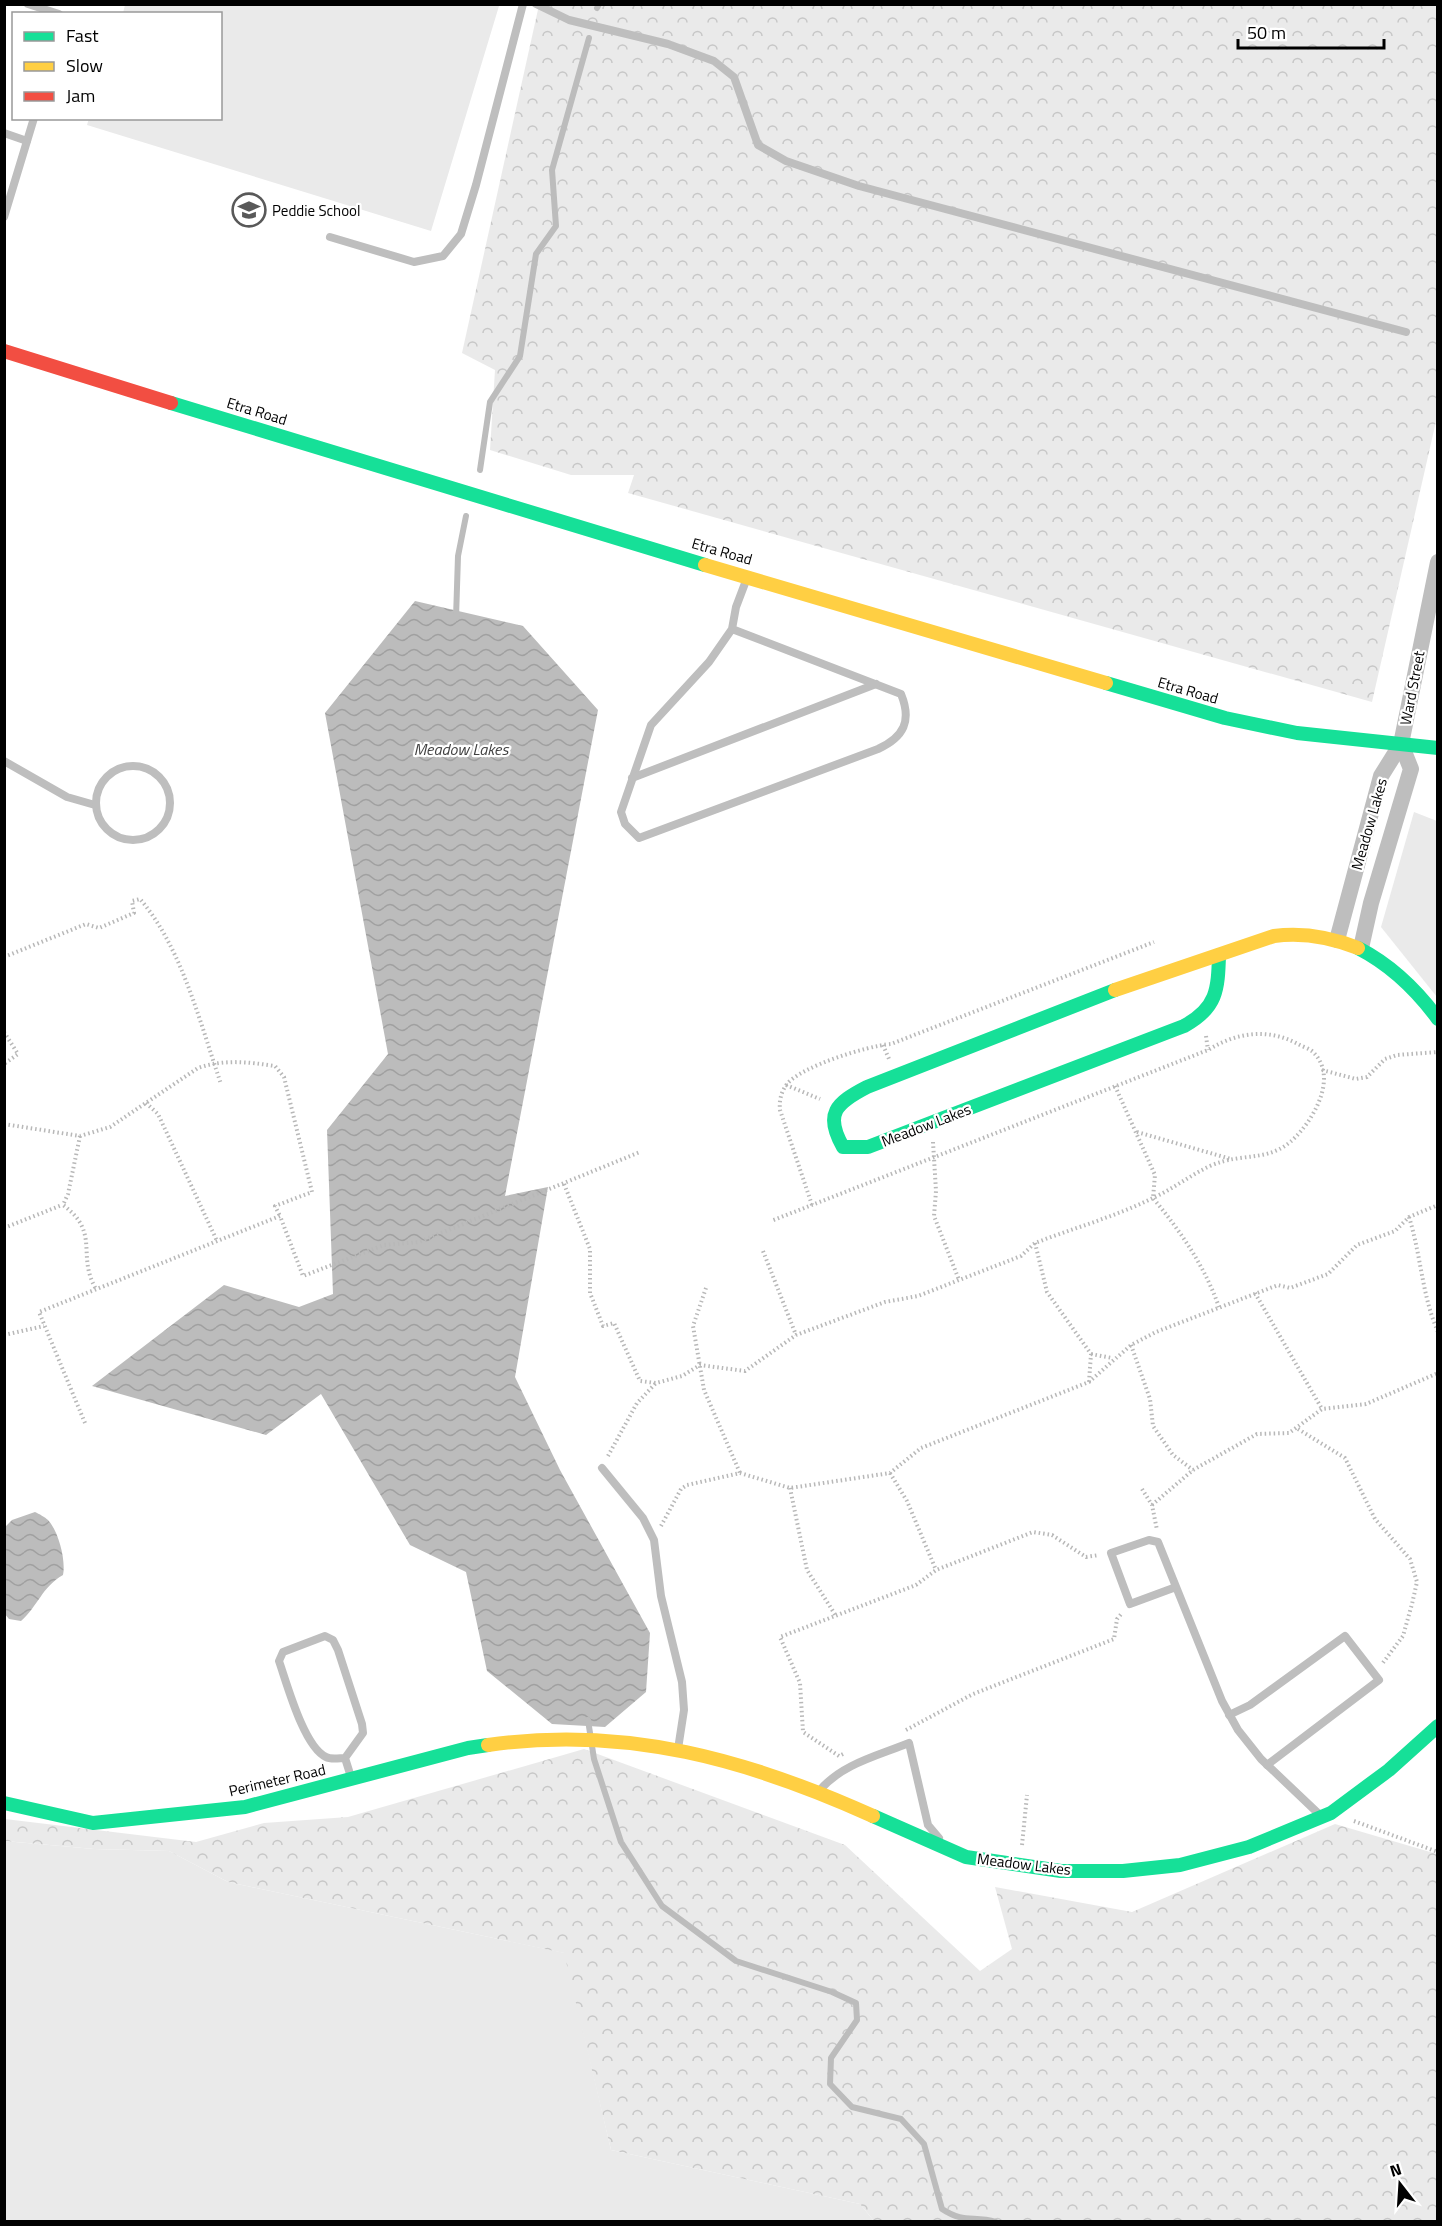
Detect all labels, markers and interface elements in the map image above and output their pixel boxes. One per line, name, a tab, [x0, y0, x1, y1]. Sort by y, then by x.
legend	[12, 12, 222, 120]
scale bar	[1238, 12, 1384, 50]
text: 50 m	[1247, 19, 1286, 46]
text: Fast	[66, 22, 99, 49]
text: Slow	[66, 52, 103, 79]
text: Jam	[66, 82, 95, 109]
school or university icon: Peddie School	[231, 192, 267, 228]
place label: Peddie School	[272, 199, 360, 222]
street label: Etra Road	[224, 391, 290, 431]
street label: Etra Road	[689, 531, 755, 571]
street label: Ward Street	[1394, 648, 1431, 727]
street label: Etra Road	[1155, 670, 1221, 710]
water label: Meadow Lakes	[414, 737, 509, 761]
street label: Meadow Lakes	[1345, 775, 1393, 873]
street label: Meadow Lakes	[878, 1097, 974, 1153]
street label: Perimeter Road	[226, 1758, 328, 1802]
street label: Meadow Lakes	[976, 1847, 1072, 1881]
north arrow	[1370, 2154, 1430, 2214]
text: N	[1387, 2157, 1404, 2183]

